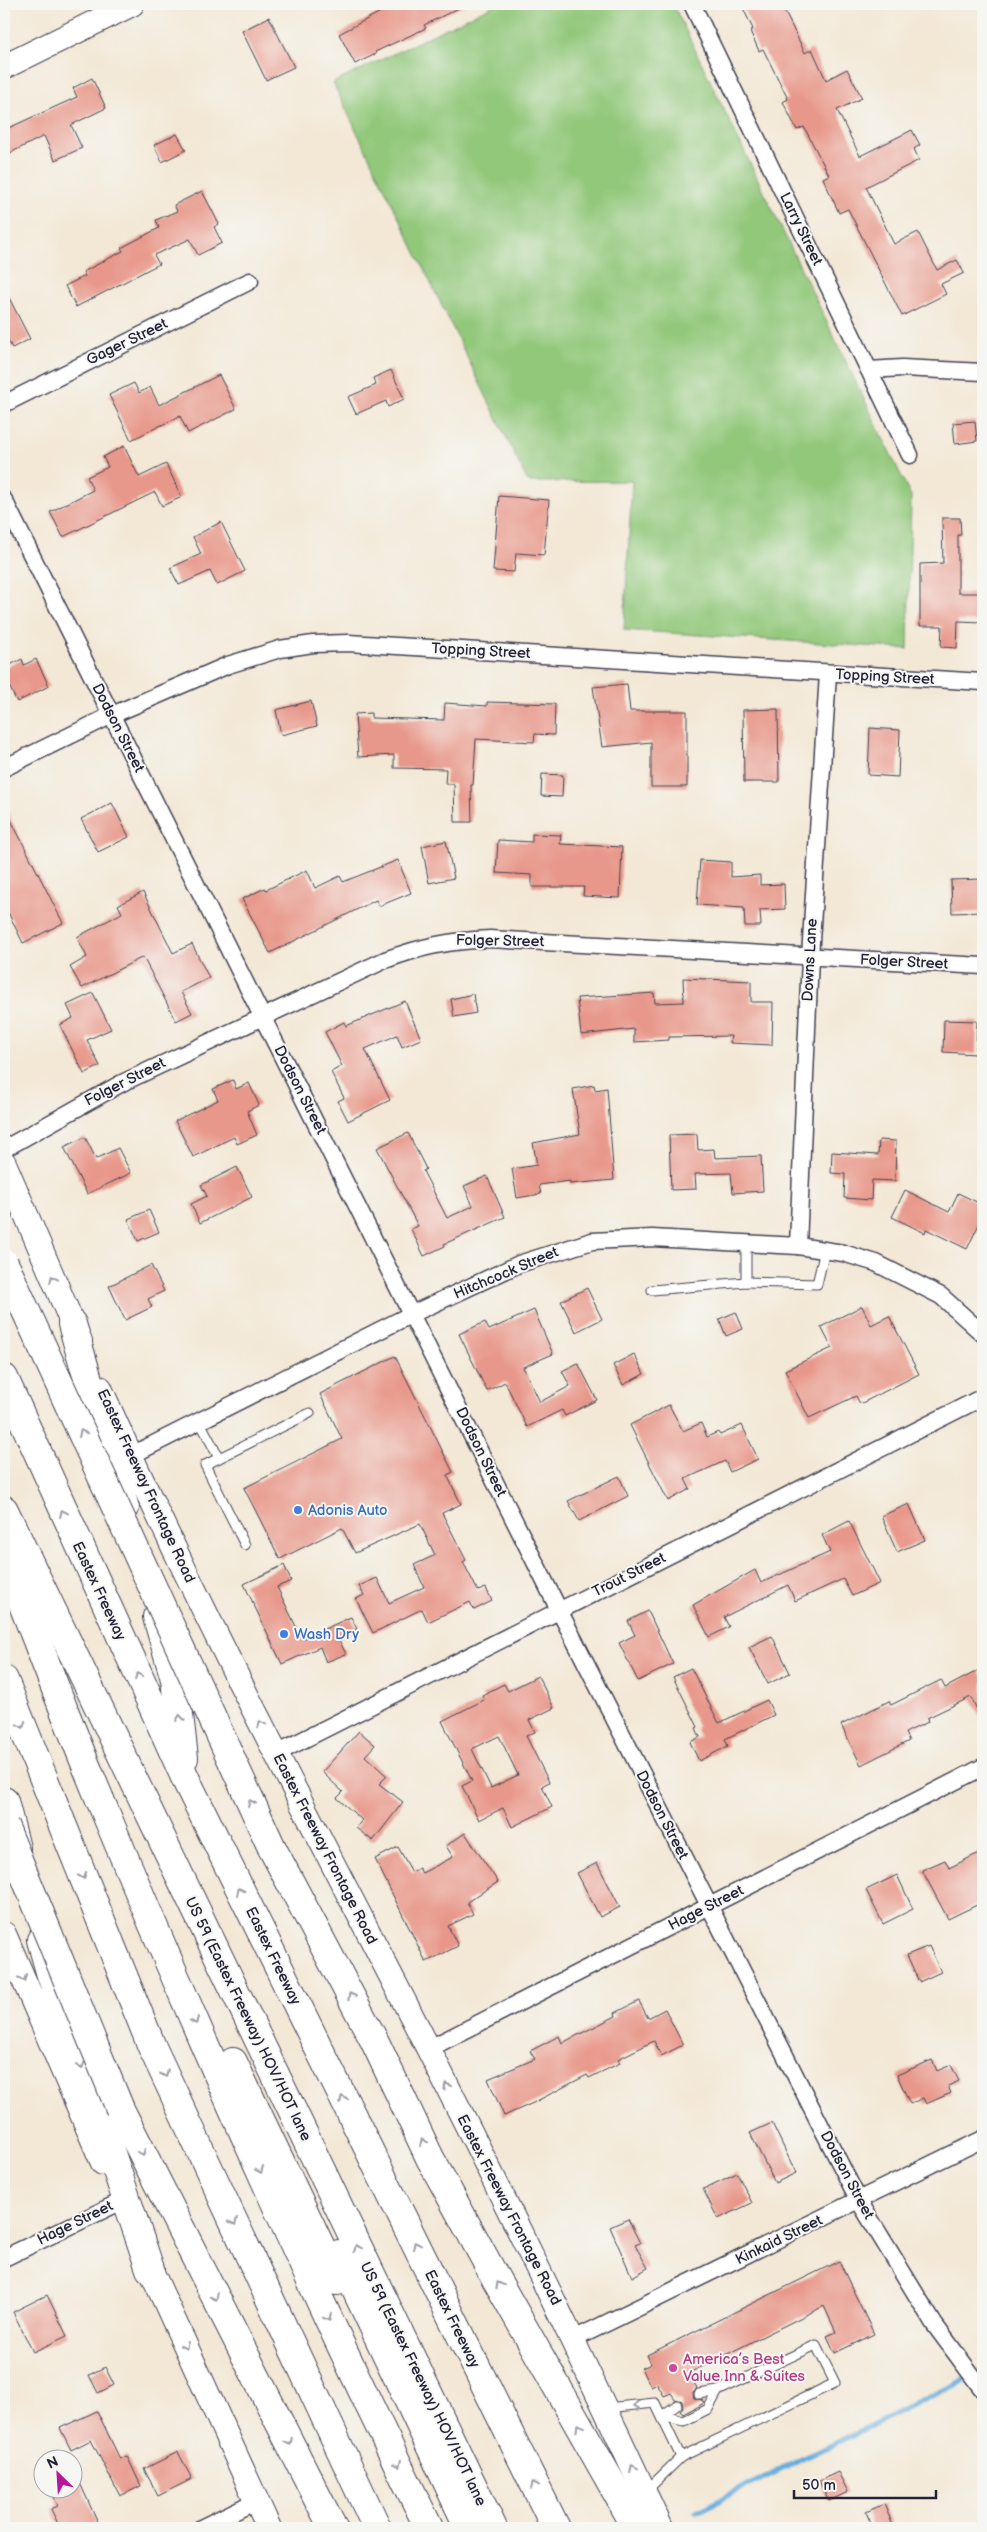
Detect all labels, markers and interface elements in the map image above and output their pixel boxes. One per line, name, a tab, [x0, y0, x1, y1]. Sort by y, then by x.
street label: Larry Street	[775, 189, 827, 269]
street label: Gager Street	[83, 314, 171, 370]
street label: Topping Street	[431, 639, 531, 663]
street label: Topping Street	[835, 665, 935, 689]
street label: Dodson Street	[87, 680, 149, 776]
street label: Downs Lane	[798, 918, 822, 1002]
street label: Folger Street	[456, 931, 545, 951]
street label: Folger Street	[859, 950, 949, 974]
street label: Dodson Street	[269, 1042, 331, 1138]
street label: Folger Street	[81, 1053, 169, 1110]
street label: Hitchcock Street	[451, 1242, 561, 1304]
one-way arrow	[49, 1275, 59, 1284]
street label: Eastex Freeway Frontage Road	[93, 1386, 199, 1586]
street label: Dodson Street	[451, 1404, 511, 1500]
one-way arrow	[77, 1429, 88, 1438]
place label: Adonis Auto	[308, 1501, 387, 1520]
marker: Adonis Auto	[292, 1504, 304, 1516]
one-way arrow	[59, 1509, 70, 1518]
street label: Eastex Freeway	[68, 1539, 130, 1644]
street label: Trout Street	[589, 1548, 669, 1602]
place label: Wash Dry	[294, 1625, 359, 1644]
marker: Wash Dry	[278, 1628, 290, 1640]
one-way arrow	[134, 1672, 144, 1681]
one-way arrow	[175, 1714, 186, 1722]
one-way arrow	[16, 1720, 26, 1729]
one-way arrow	[257, 1720, 267, 1729]
street label: Eastex Freeway Frontage Road	[269, 1750, 381, 1948]
street label: Dodson Street	[631, 1767, 693, 1863]
one-way arrow	[247, 1799, 258, 1808]
one-way arrow	[77, 1871, 87, 1880]
street label: Hage Street	[665, 1881, 747, 1935]
one-way arrow	[236, 1887, 246, 1896]
street label: US 59 (Eastex Freeway) HOV/HOT lane	[180, 1894, 316, 2144]
street label: Eastex Freeway	[241, 1904, 305, 2008]
one-way arrow	[18, 1974, 28, 1982]
one-way arrow	[347, 1992, 357, 2001]
one-way arrow	[189, 2016, 200, 2025]
one-way arrow	[76, 2061, 86, 2069]
one-way arrow	[159, 2069, 169, 2078]
one-way arrow	[443, 2082, 453, 2091]
one-way arrow	[339, 2095, 350, 2104]
street label: Eastex Freeway Frontage Road	[453, 2111, 565, 2309]
street label: Dodson Street	[816, 2128, 878, 2223]
one-way arrow	[419, 2138, 429, 2147]
one-way arrow	[136, 2147, 146, 2156]
one-way arrow	[254, 2165, 265, 2174]
street label: Hage Street	[34, 2196, 116, 2250]
street label: Kinkaid Street	[732, 2211, 826, 2269]
one-way arrow	[228, 2217, 238, 2226]
one-way arrow	[411, 2241, 422, 2250]
one-way arrow	[353, 2244, 363, 2253]
street label: US 59 (Eastex Freeway) HOV/HOT lane	[355, 2259, 491, 2509]
street label: Eastex Freeway	[420, 2267, 484, 2371]
one-way arrow	[496, 2282, 506, 2291]
one-way arrow	[209, 2292, 219, 2301]
one-way arrow	[321, 2313, 332, 2322]
one-way arrow	[179, 2341, 189, 2350]
place label: America’s Best Value Inn & Suites	[683, 2350, 806, 2386]
marker: America’s Best Value Inn & Suites	[667, 2362, 679, 2374]
one-way arrow	[633, 2399, 641, 2410]
one-way arrow	[575, 2423, 585, 2432]
one-way arrow	[283, 2437, 293, 2446]
north arrow	[32, 2450, 82, 2500]
text: N	[44, 2453, 61, 2473]
one-way arrow	[392, 2459, 402, 2468]
one-way arrow	[629, 2464, 639, 2473]
scale bar	[794, 2467, 937, 2499]
text: 50 m	[802, 2476, 836, 2495]
one-way arrow	[530, 2481, 540, 2490]

